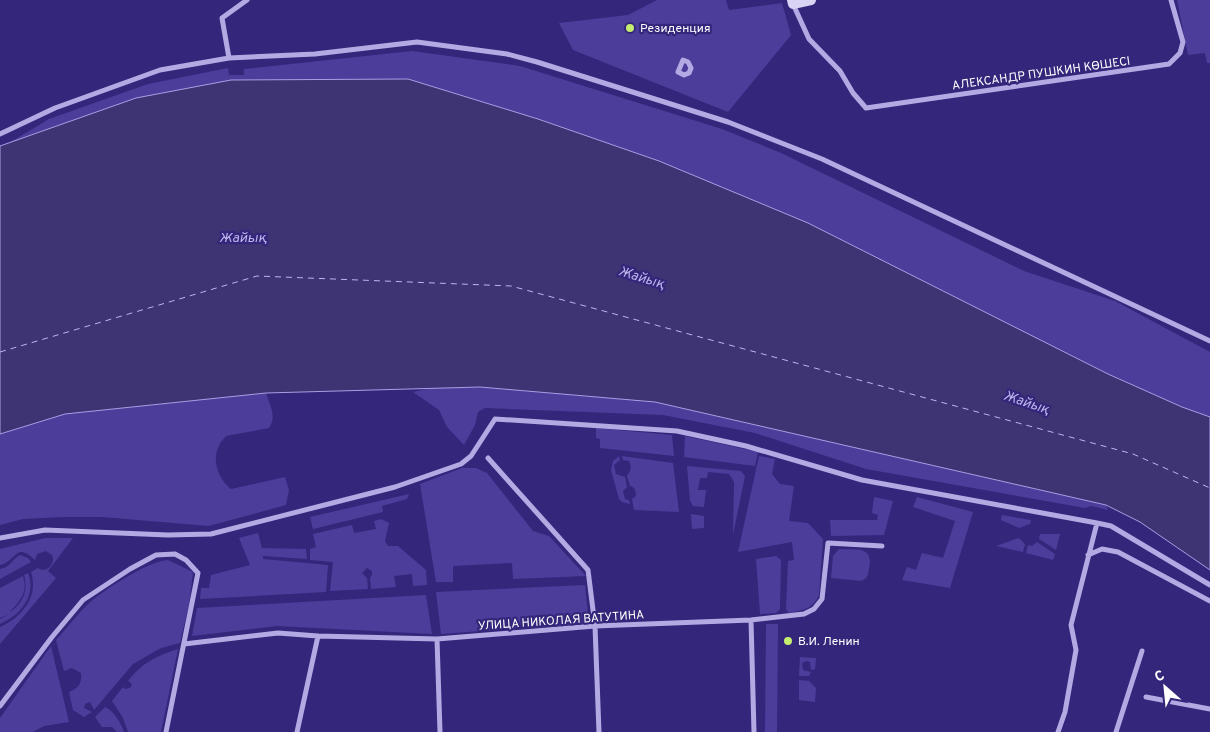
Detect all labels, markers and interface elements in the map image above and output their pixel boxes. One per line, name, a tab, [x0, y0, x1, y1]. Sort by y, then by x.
place label: Резиденция	[640, 21, 711, 37]
marker: Резиденция	[624, 22, 636, 34]
street label: АЛЕКСАНДР ПУШКИН КӨШЕСІ	[951, 54, 1131, 94]
water label: Жайық	[219, 230, 267, 247]
water label: Жайық	[616, 263, 667, 294]
water label: Жайық	[1001, 388, 1052, 419]
street label: УЛИЦА НИКОЛАЯ ВАТУТИНА	[477, 607, 645, 635]
place label: В.И. Ленин	[798, 634, 860, 650]
marker: В.И. Ленин	[782, 635, 794, 647]
north arrow	[1140, 662, 1190, 712]
text: С	[1152, 667, 1168, 686]

